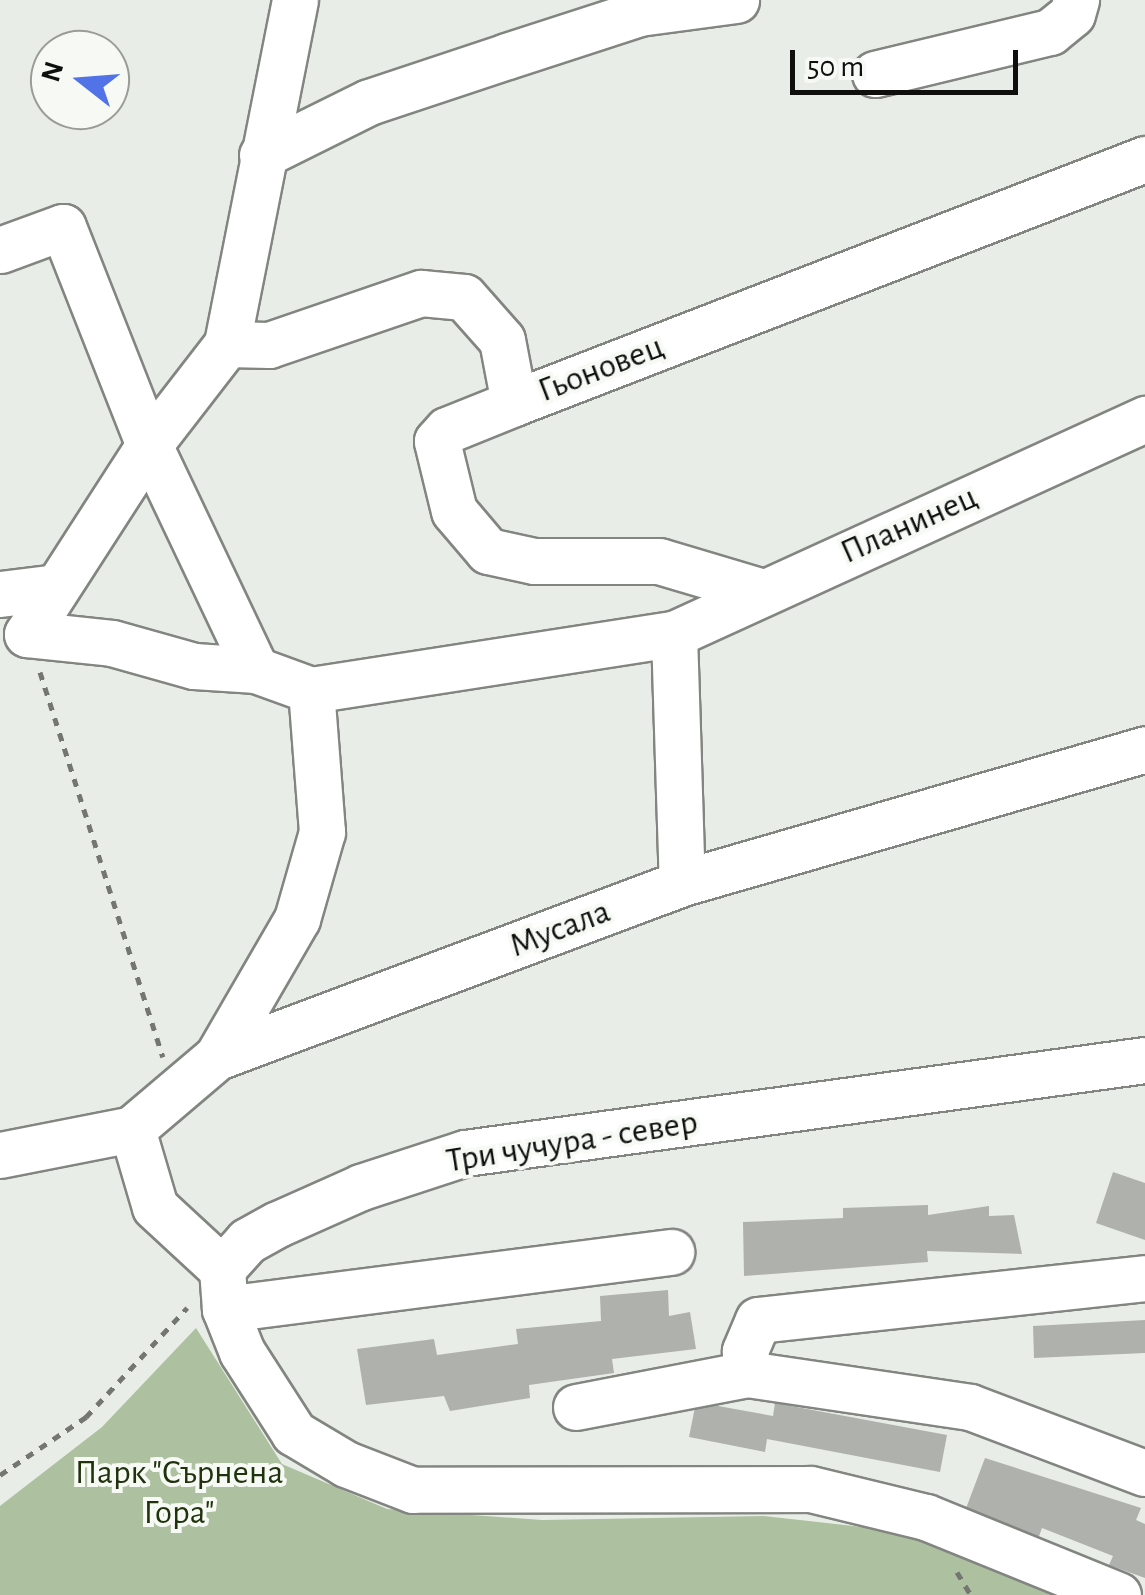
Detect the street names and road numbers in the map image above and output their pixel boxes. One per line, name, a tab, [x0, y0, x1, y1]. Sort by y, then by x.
street label: Гьоновец	[532, 326, 670, 412]
street label: Планинец	[834, 476, 984, 574]
street label: Мусала	[504, 891, 616, 967]
street label: Три чучура - север	[443, 1101, 701, 1183]

